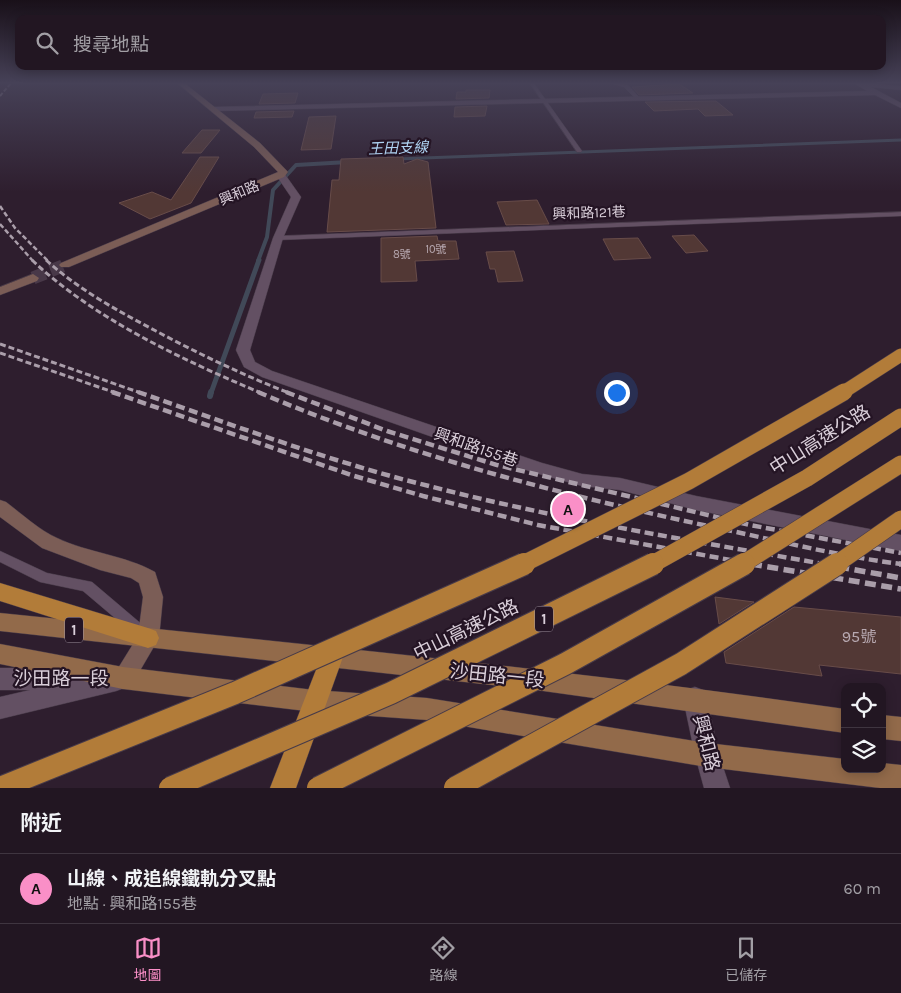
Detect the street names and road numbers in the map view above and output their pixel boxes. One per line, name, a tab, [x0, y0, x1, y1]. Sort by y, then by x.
street label: 興和路	[216, 177, 262, 209]
street label: 興和路121巷	[552, 203, 626, 223]
street label: 中山高速公路	[766, 400, 874, 480]
street label: 興和路155巷	[432, 424, 520, 470]
street label: 中山高速公路	[410, 595, 522, 665]
road number: 1	[535, 606, 553, 632]
road number: 1	[65, 618, 83, 642]
street label: 沙田路一段	[449, 660, 545, 692]
street label: 沙田路一段	[13, 668, 109, 690]
street label: 興和路	[688, 713, 724, 773]

